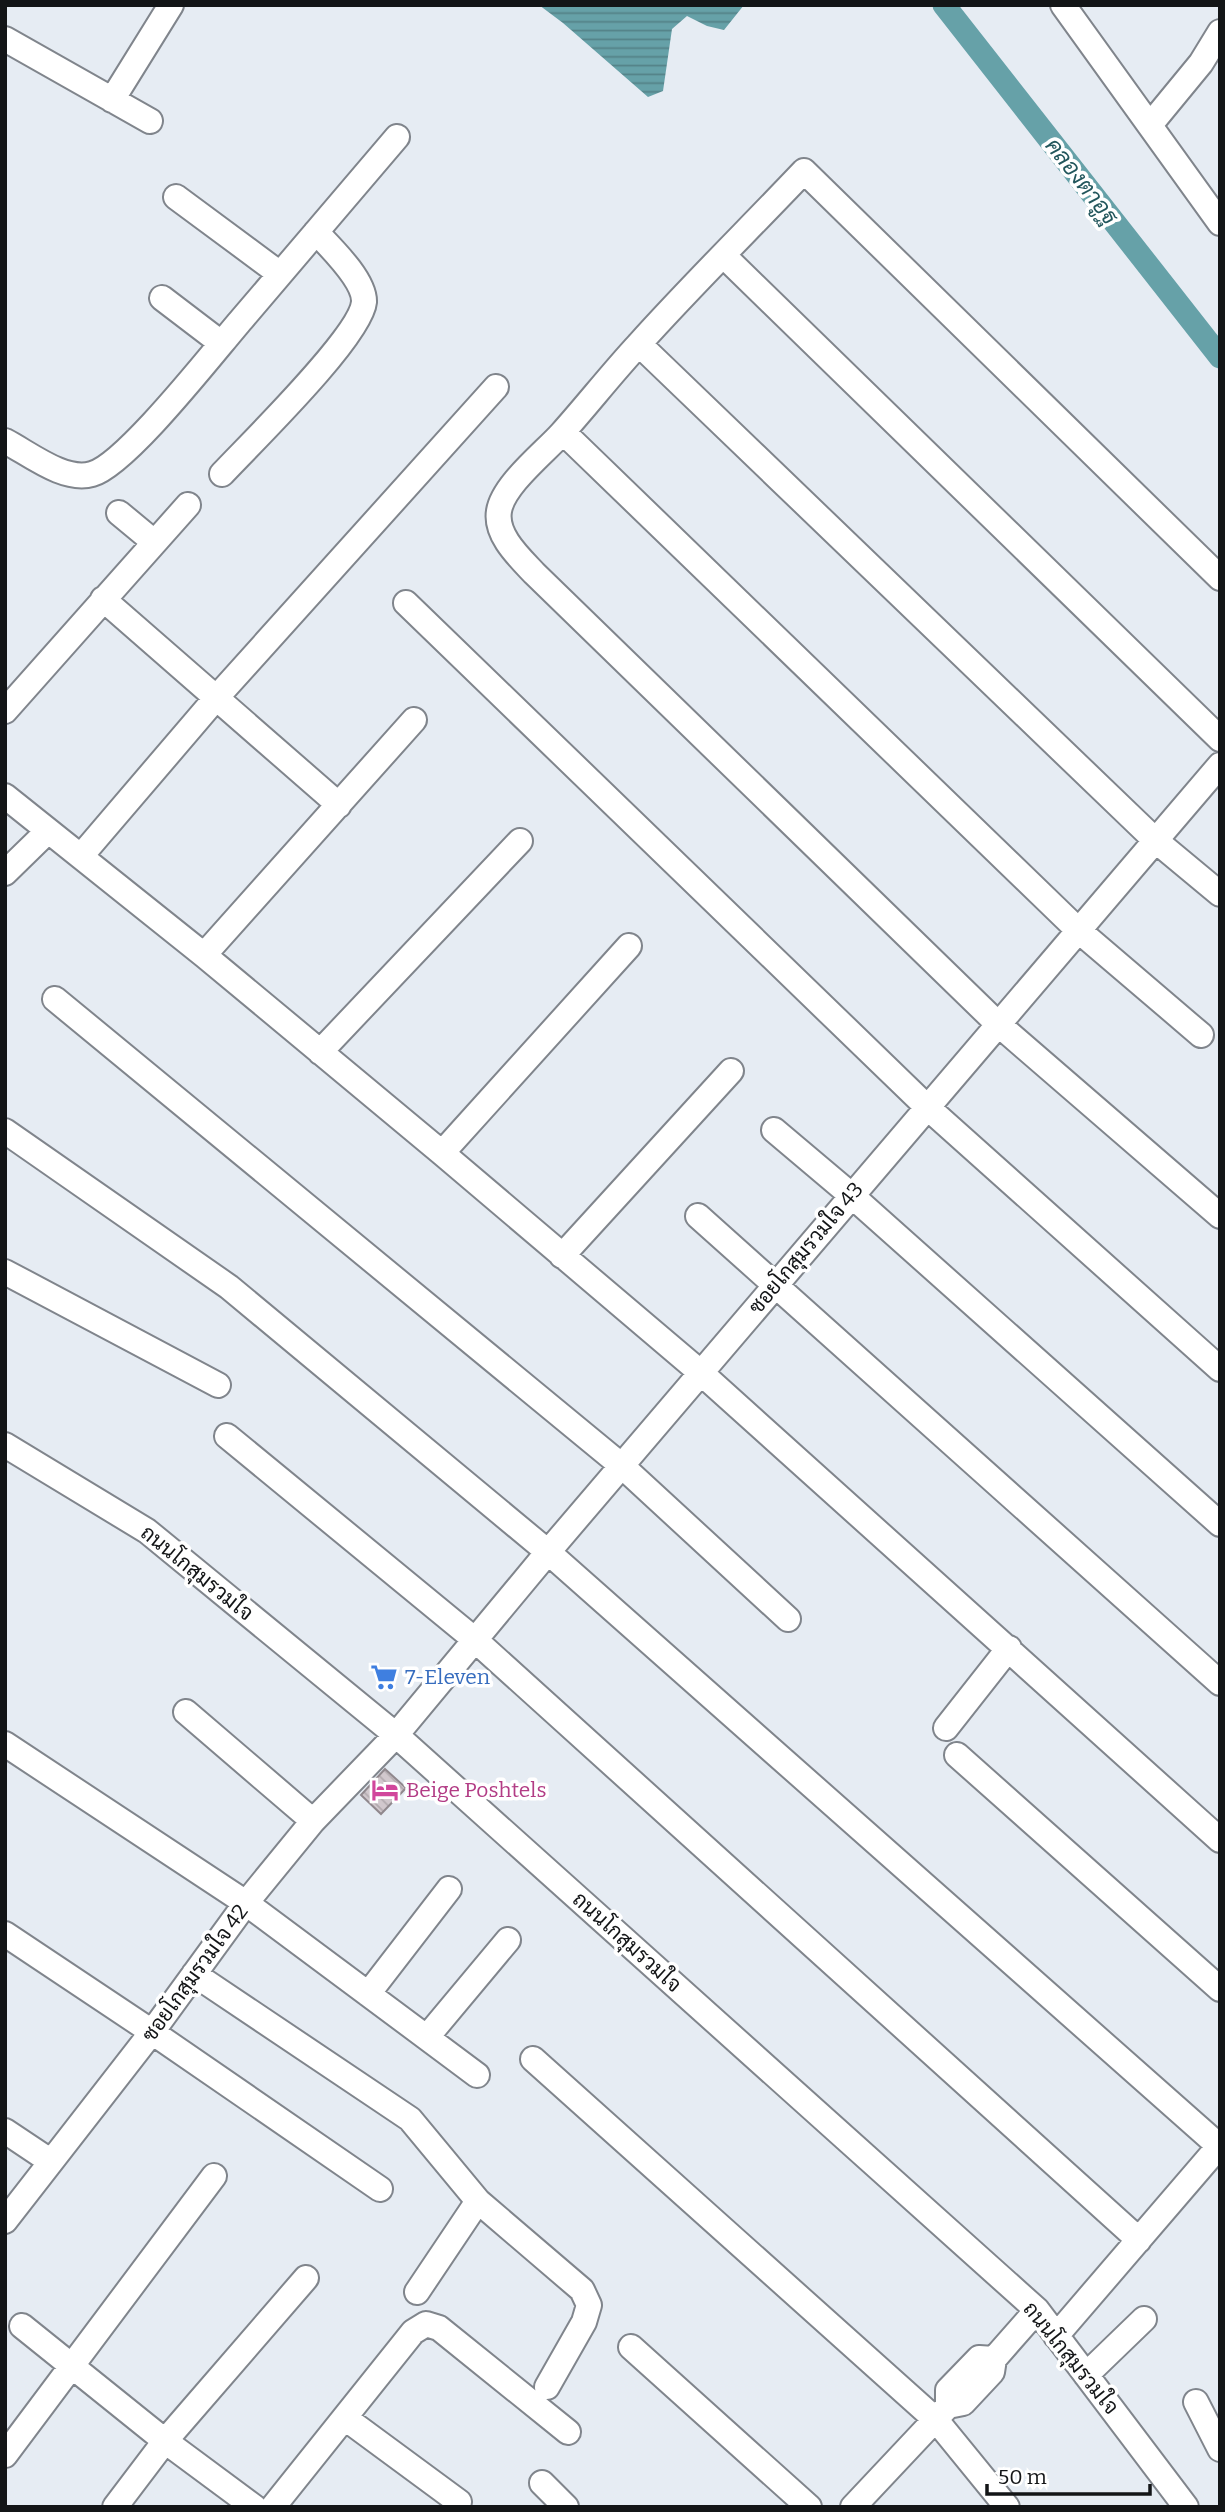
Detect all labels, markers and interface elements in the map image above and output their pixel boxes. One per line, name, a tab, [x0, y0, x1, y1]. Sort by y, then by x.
water label: คลองตาอูฐ	[1037, 132, 1125, 232]
street label: ซอยโกสุมรวมใจ 43	[743, 1177, 870, 1320]
street label: ถนนโกสุมรวมใจ	[135, 1520, 259, 1627]
supermarket icon: 7-Eleven	[369, 1662, 399, 1692]
place label: 7-Eleven	[405, 1664, 490, 1690]
hotel icon: Beige Poshtels	[370, 1775, 400, 1805]
place label: Beige Poshtels	[406, 1777, 546, 1803]
street label: ถนนโกสุมรวมใจ	[567, 1886, 687, 1998]
street label: ซอยโกสุมรวมใจ 42	[136, 1899, 254, 2047]
street label: ถนนโกสุมรวมใจ	[1017, 2296, 1124, 2420]
scale bar	[987, 2452, 1150, 2496]
text: 50 m	[998, 2464, 1047, 2490]

